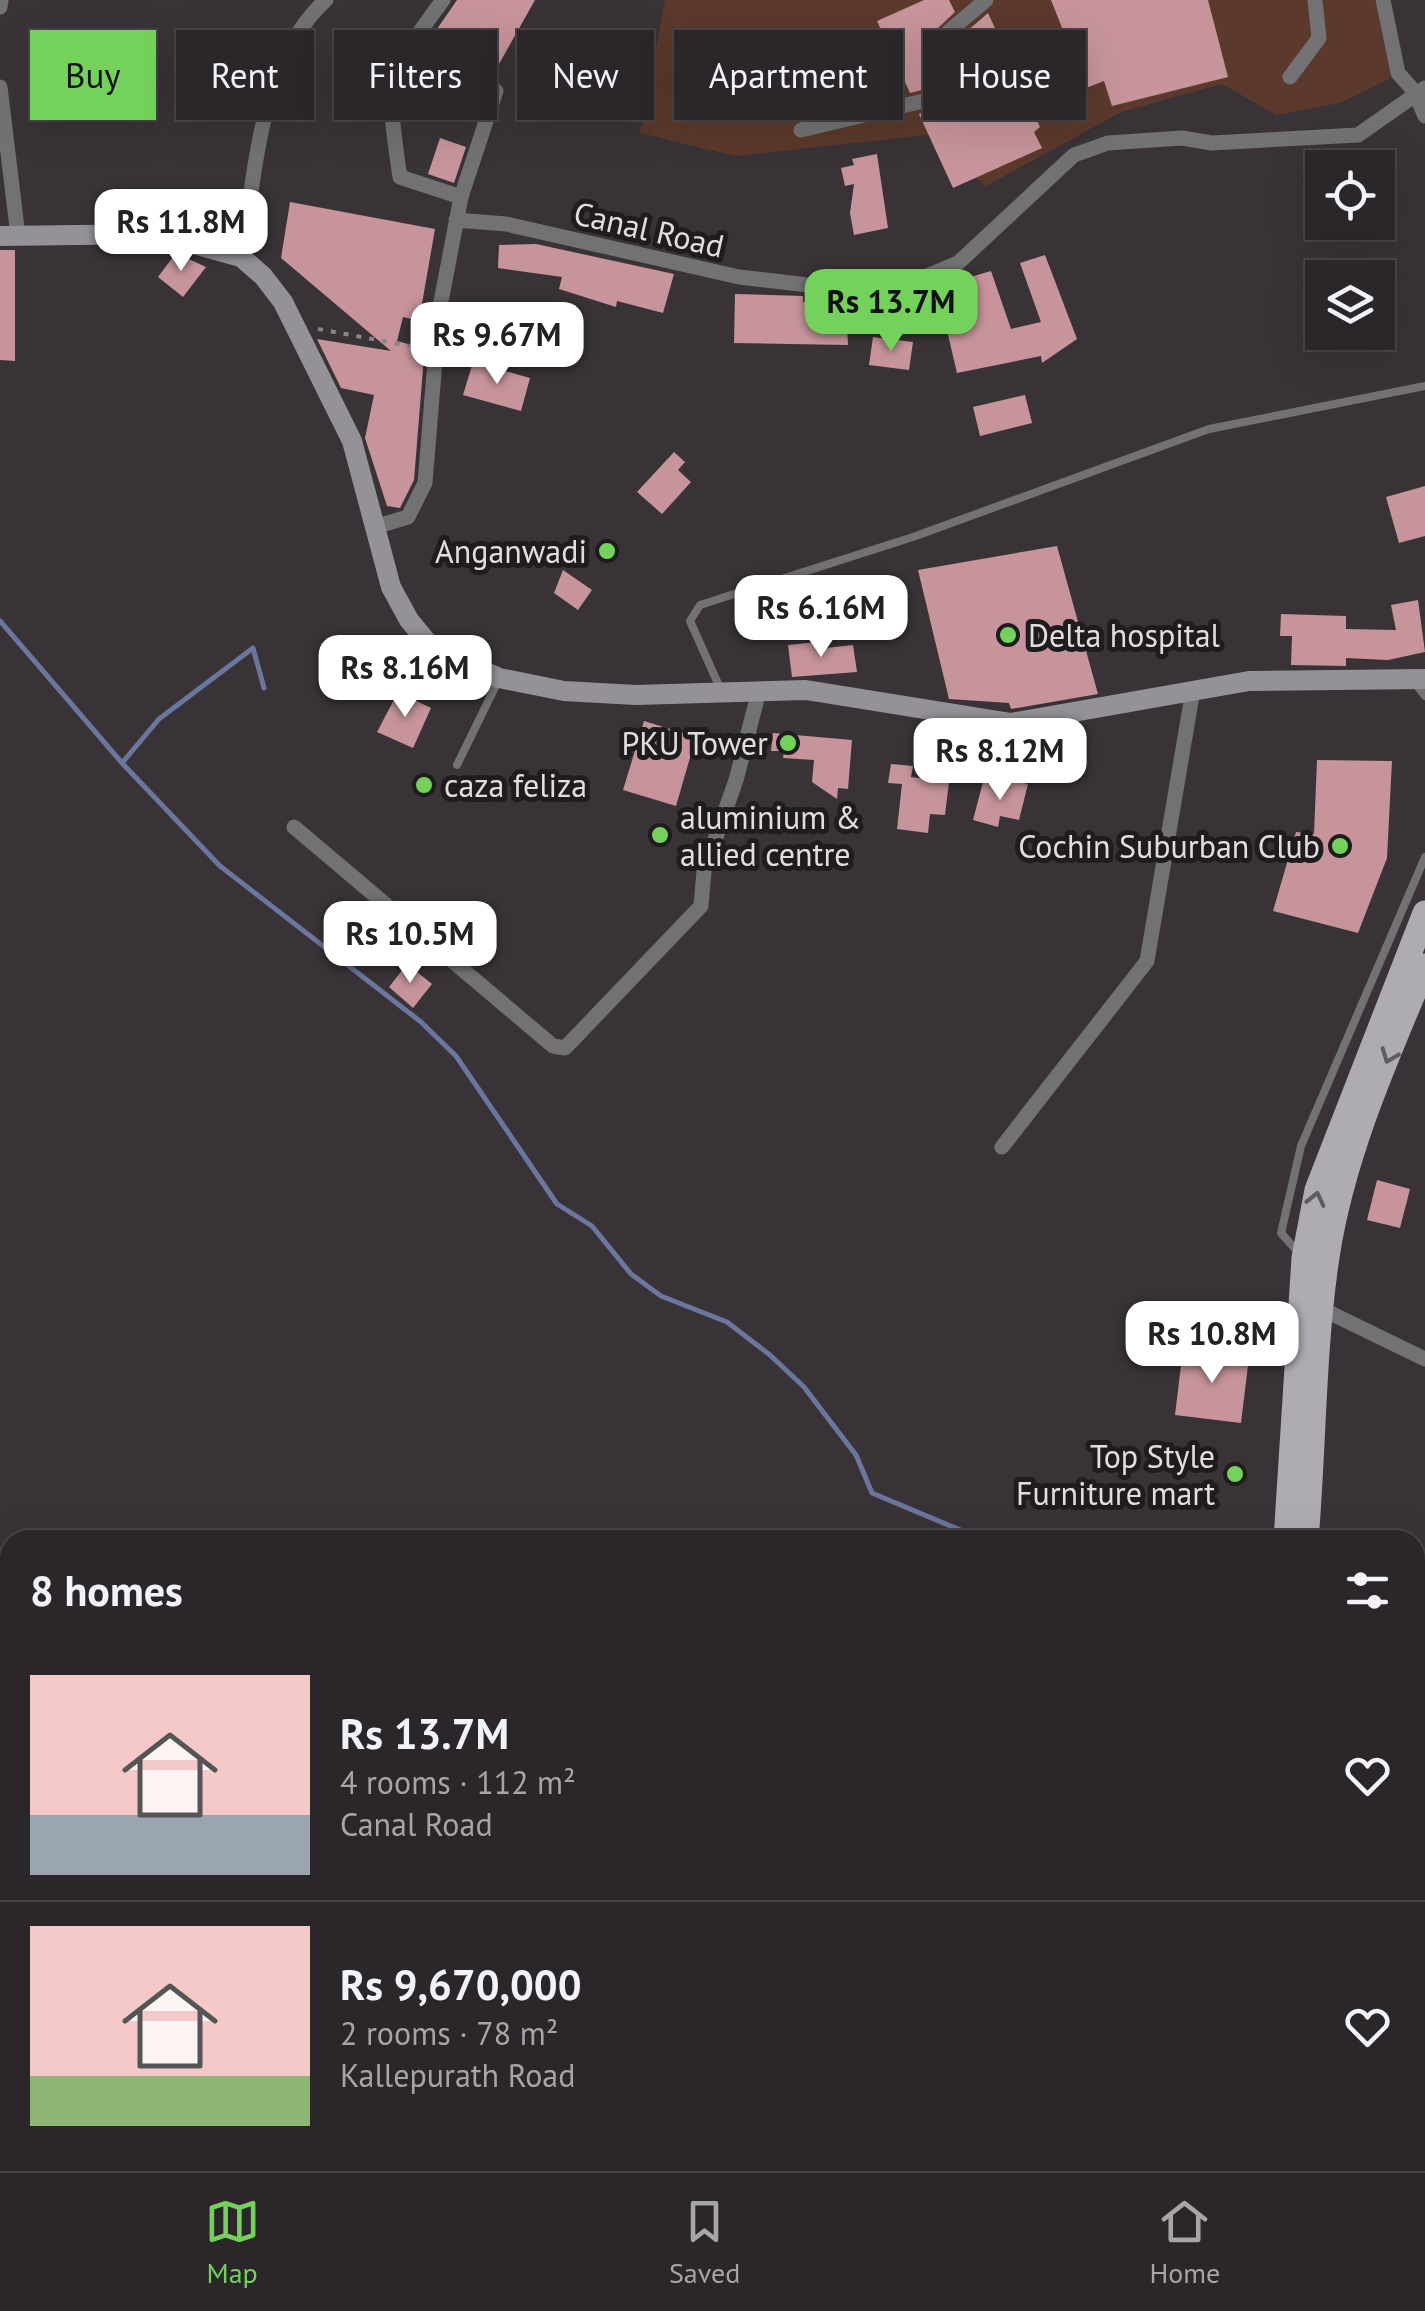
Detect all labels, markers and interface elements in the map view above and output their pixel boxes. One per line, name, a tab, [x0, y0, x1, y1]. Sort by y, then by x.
chip: Buy	[30, 30, 156, 120]
chip: Rent	[176, 30, 314, 120]
chip: Filters	[334, 30, 497, 120]
chip: New	[517, 30, 654, 120]
chip: Apartment	[674, 30, 903, 120]
chip: House	[923, 30, 1086, 120]
map controls	[1305, 150, 1395, 350]
button: locate	[1305, 150, 1395, 240]
pin: Rs 11.8M	[78, 189, 284, 274]
street label: Canal Road	[570, 191, 728, 267]
text: Rs 11.8M	[117, 200, 245, 242]
button: layers	[1305, 260, 1395, 350]
pin: Rs 13.7M	[788, 269, 994, 354]
text: Rs 13.7M	[827, 280, 955, 322]
pin: Rs 9.67M	[394, 302, 600, 387]
text: Rs 9.67M	[433, 313, 561, 355]
place label: Anganwadi	[435, 530, 587, 572]
marker: Anganwadi	[596, 540, 618, 562]
pin: Rs 6.16M	[718, 575, 924, 660]
text: Rs 6.16M	[757, 586, 885, 628]
place label: Delta hospital	[1028, 614, 1221, 656]
marker: Delta hospital	[997, 624, 1019, 646]
pin: Rs 8.16M	[302, 635, 508, 720]
text: Rs 8.16M	[341, 646, 469, 688]
pin: Rs 8.12M	[897, 718, 1103, 803]
place label: PKU Tower	[621, 722, 768, 764]
text: Rs 8.12M	[936, 729, 1064, 771]
marker: PKU Tower	[777, 732, 799, 754]
place label: caza feliza	[444, 764, 587, 806]
marker: caza feliza	[413, 774, 435, 796]
place label: aluminium & allied centre	[680, 796, 861, 875]
marker: aluminium & allied centre	[649, 824, 671, 846]
place label: Cochin Suburban Club	[1018, 825, 1320, 867]
marker: Cochin Suburban Club	[1329, 835, 1351, 857]
pin: Rs 10.5M	[307, 901, 513, 986]
text: Rs 10.5M	[346, 912, 474, 954]
one-way arrow	[1380, 1047, 1401, 1064]
one-way arrow	[1304, 1191, 1325, 1208]
pin: Rs 10.8M	[1109, 1301, 1315, 1386]
text: Rs 10.8M	[1148, 1312, 1276, 1354]
place label: Top Style Furniture mart	[1016, 1435, 1215, 1514]
marker: Top Style Furniture mart	[1224, 1463, 1246, 1485]
text: 8 homes	[30, 1563, 183, 1618]
icon: filters	[1340, 1563, 1395, 1618]
text: Rs 13.7M	[340, 1706, 509, 1761]
icon: home	[110, 1715, 230, 1835]
icon: heart	[1340, 1748, 1395, 1803]
text: 4 rooms · 112 m²	[340, 1761, 576, 1803]
text: Canal Road	[340, 1803, 493, 1845]
text: Rs 9,670,000	[340, 1957, 582, 2012]
icon: home	[110, 1966, 230, 2086]
icon: heart	[1340, 1999, 1395, 2054]
text: 2 rooms · 78 m²	[340, 2012, 558, 2054]
text: Kallepurath Road	[340, 2054, 575, 2096]
tab: Map	[205, 2194, 260, 2291]
tab: Saved	[669, 2194, 740, 2291]
tab: Home	[1150, 2194, 1220, 2291]

